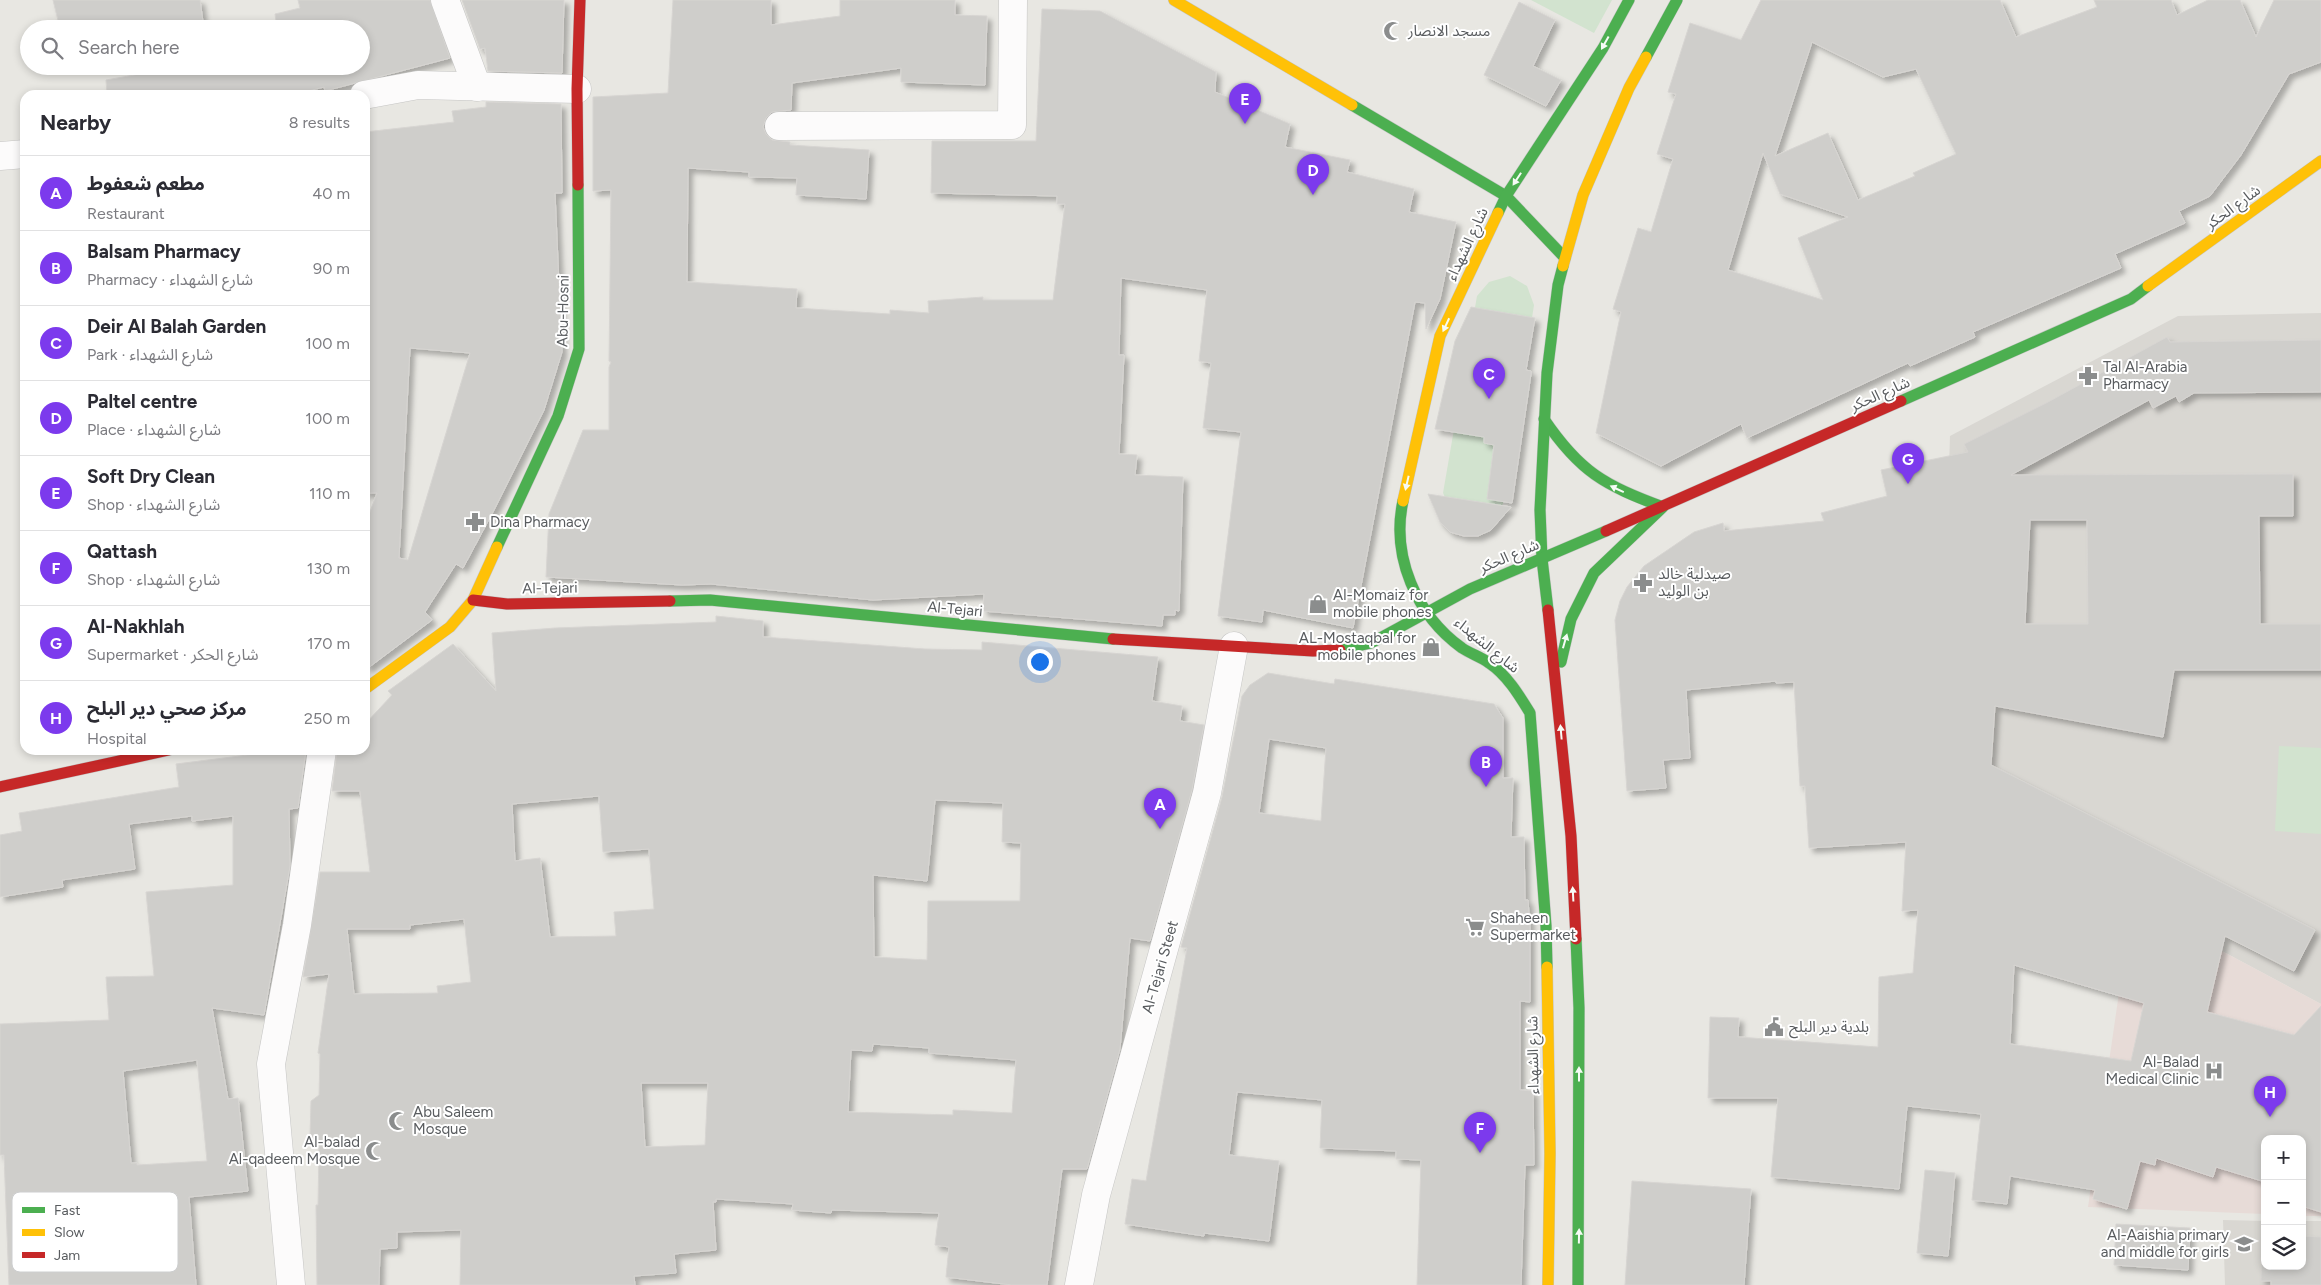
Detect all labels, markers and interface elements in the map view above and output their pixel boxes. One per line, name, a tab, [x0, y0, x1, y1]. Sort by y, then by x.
search box	[20, 20, 370, 75]
mosque icon: مسجد الانصار	[1382, 20, 1404, 42]
place label: مسجد الانصار	[1407, 22, 1490, 40]
icon: search	[38, 34, 66, 62]
text: Search here	[78, 36, 180, 59]
one-way arrow	[1601, 36, 1610, 49]
pin: E	[1229, 83, 1261, 124]
text: Nearby	[40, 110, 111, 135]
text: 8 results	[289, 113, 350, 132]
pin: D	[1297, 154, 1329, 195]
text: مطعم شعفوط	[87, 172, 205, 195]
one-way arrow	[1512, 173, 1522, 186]
street label: شارع الحكر	[2201, 181, 2266, 236]
text: A	[50, 184, 62, 203]
text: 40 m	[312, 184, 350, 203]
text: Restaurant	[87, 204, 165, 223]
street label: شارع الشهداء	[1442, 204, 1495, 285]
text: Balsam Pharmacy	[87, 240, 241, 263]
text: B	[51, 259, 61, 278]
text: 90 m	[313, 259, 350, 278]
text: Pharmacy · شارع الشهداء	[87, 270, 253, 289]
street label: Abu-Hosni	[553, 275, 573, 347]
text: Deir Al Balah Garden	[87, 315, 266, 338]
one-way arrow	[1441, 318, 1449, 332]
text: C	[50, 334, 62, 353]
text: 100 m	[305, 334, 350, 353]
text: Park · شارع الشهداء	[87, 345, 213, 364]
pin: C	[1473, 358, 1505, 399]
place label: Tal Al-Arabia Pharmacy	[2103, 358, 2188, 393]
pharmacy icon: Tal Al-Arabia Pharmacy	[2077, 365, 2099, 387]
street label: شارع الحكر	[1846, 373, 1914, 418]
text: Paltel centre	[87, 390, 197, 413]
text: D	[50, 409, 62, 428]
text: 100 m	[305, 409, 350, 428]
text: Place · شارع الشهداء	[87, 420, 221, 439]
pin: G	[1892, 443, 1924, 484]
text: Soft Dry Clean	[87, 465, 215, 488]
one-way arrow	[1403, 475, 1411, 490]
text: E	[51, 484, 61, 503]
text: 110 m	[309, 484, 350, 503]
one-way arrow	[1610, 485, 1624, 493]
text: Shop · شارع الشهداء	[87, 495, 220, 514]
pharmacy icon: Dina Pharmacy	[464, 511, 486, 533]
place label: Dina Pharmacy	[490, 513, 590, 531]
street label: شارع الحكر	[1475, 535, 1543, 580]
text: Qattash	[87, 540, 157, 563]
text: F	[52, 559, 60, 578]
text: 130 m	[307, 559, 350, 578]
place label: صيدلية خالد بن الوليد	[1658, 565, 1731, 600]
text: Shop · شارع الشهداء	[87, 570, 220, 589]
pharmacy icon: صيدلية خالد بن الوليد	[1632, 572, 1654, 594]
street label: Al-Tejari	[522, 579, 578, 597]
place label: Al-Momaiz for mobile phones	[1333, 586, 1431, 621]
shop icon: Al-Momaiz for mobile phones	[1307, 593, 1329, 615]
street label: Al-Tejari	[927, 598, 983, 620]
street label: شارع الشهداء	[1449, 613, 1523, 679]
text: Al-Nakhlah	[87, 615, 185, 638]
place label: AL-Mostaqbal for mobile phones	[1299, 629, 1416, 664]
text: G	[50, 634, 62, 653]
text: 170 m	[307, 634, 350, 653]
one-way arrow	[1561, 634, 1569, 649]
shop icon: AL-Mostaqbal for mobile phones	[1420, 636, 1442, 658]
text: Supermarket · شارع الحكر	[87, 645, 259, 664]
your location	[1027, 649, 1053, 675]
text: مركز صحي دير البلح	[87, 697, 247, 720]
text: H	[50, 709, 62, 728]
text: 250 m	[304, 709, 350, 728]
one-way arrow	[1557, 724, 1565, 740]
text: Hospital	[87, 729, 147, 748]
pin: B	[1470, 746, 1502, 787]
pin: A	[1144, 788, 1176, 829]
one-way arrow	[1569, 886, 1577, 902]
place label: Shaheen Supermarket	[1490, 909, 1576, 944]
supermarket icon: Shaheen Supermarket	[1464, 916, 1486, 938]
street label: Al-Tejari Steet	[1138, 918, 1182, 1016]
street label: شارع الشهداء	[1523, 1015, 1546, 1094]
public building icon: بلدية دير البلح	[1763, 1016, 1785, 1038]
place label: بلدية دير البلح	[1789, 1018, 1869, 1039]
place label: Al-Balad Medical Clinic	[2106, 1053, 2199, 1088]
hospital icon: Al-Balad Medical Clinic	[2203, 1060, 2225, 1082]
one-way arrow	[1575, 1066, 1583, 1082]
pin: H	[2254, 1076, 2286, 1117]
place label: Abu Saleem Mosque	[413, 1103, 493, 1138]
mosque icon: Abu Saleem Mosque	[387, 1110, 409, 1132]
pin: F	[1464, 1112, 1496, 1153]
place label: Al-balad Al-qadeem Mosque	[229, 1133, 360, 1168]
map controls	[2261, 1135, 2306, 1270]
button: +	[2261, 1135, 2306, 1180]
mosque icon: Al-balad Al-qadeem Mosque	[364, 1140, 386, 1162]
button: −	[2261, 1180, 2306, 1225]
legend	[12, 1192, 178, 1272]
text: Fast	[54, 1202, 80, 1219]
text: Slow	[54, 1224, 85, 1241]
button: layers	[2261, 1225, 2306, 1270]
place label: Al-Aaishia primary and middle for girls	[2101, 1226, 2229, 1261]
one-way arrow	[1575, 1228, 1583, 1244]
school or university icon: Al-Aaishia primary and middle for girls	[2233, 1233, 2255, 1255]
text: Jam	[54, 1247, 80, 1264]

